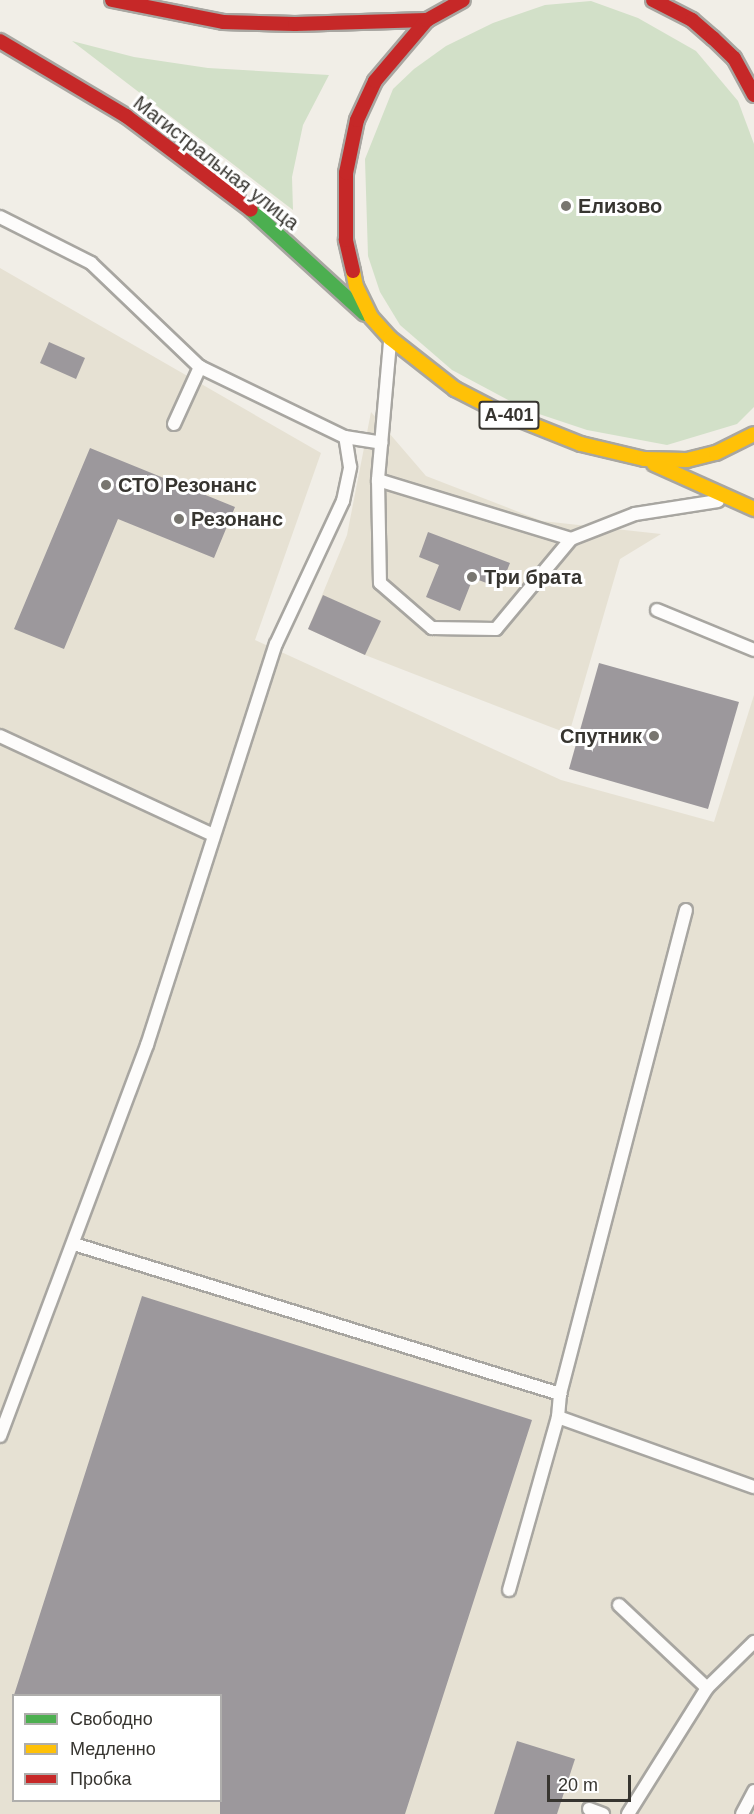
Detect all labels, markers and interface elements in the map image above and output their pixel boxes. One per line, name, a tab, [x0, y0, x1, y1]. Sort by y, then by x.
street label: Магистральная улица	[128, 91, 304, 235]
place label: Елизово	[578, 194, 662, 218]
marker: Елизово	[559, 199, 573, 213]
road number: А-401	[478, 400, 540, 430]
place label: СТО Резонанс	[118, 473, 257, 497]
marker: СТО Резонанс	[99, 478, 113, 492]
place label: Резонанс	[191, 507, 283, 531]
marker: Резонанс	[172, 512, 186, 526]
place label: Три брата	[484, 565, 582, 589]
marker: Три брата	[465, 570, 479, 584]
place label: Спутник	[560, 724, 642, 748]
marker: Спутник	[647, 729, 661, 743]
legend	[12, 1694, 222, 1802]
text: Свободно	[70, 1709, 153, 1729]
text: Медленно	[70, 1739, 156, 1759]
scale bar	[550, 1763, 634, 1801]
text: Пробка	[70, 1769, 132, 1789]
text: 20 m	[558, 1775, 598, 1795]

